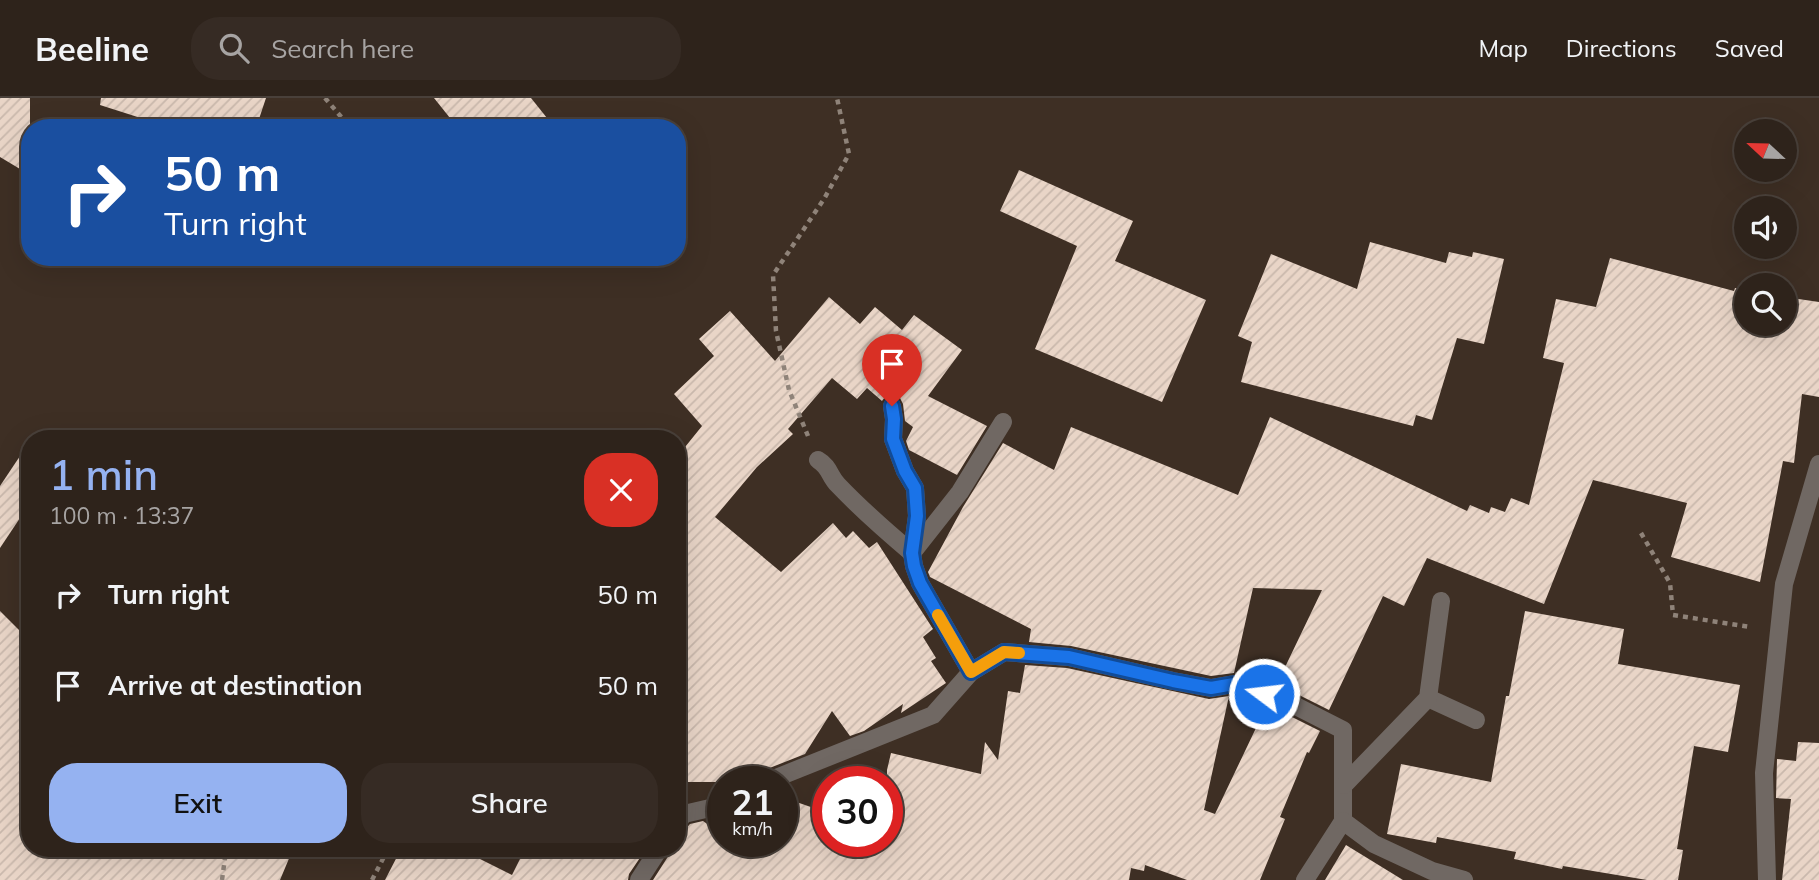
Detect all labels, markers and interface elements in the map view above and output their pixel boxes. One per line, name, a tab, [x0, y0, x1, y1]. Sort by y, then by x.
search box	[191, 17, 681, 80]
text: Beeline	[35, 28, 149, 69]
icon: search	[215, 29, 253, 67]
text: Search here	[271, 32, 414, 65]
text: Map	[1478, 33, 1528, 63]
text: Directions	[1566, 33, 1677, 63]
text: Saved	[1715, 33, 1784, 63]
north arrow	[1734, 119, 1797, 182]
map controls	[1734, 119, 1797, 336]
text: 50 m	[164, 142, 280, 203]
icon: right	[49, 147, 140, 238]
button: sound	[1734, 196, 1797, 259]
text: Turn right	[164, 203, 307, 243]
button: search	[1734, 273, 1797, 336]
pin	[862, 334, 922, 406]
icon: arrive	[873, 345, 911, 383]
text: 1 min	[49, 448, 158, 501]
button: close	[584, 453, 658, 527]
text: 100 m · 13:37	[49, 501, 194, 530]
icon: right	[49, 576, 87, 614]
text: Turn right	[108, 578, 229, 611]
text: 50 m	[597, 578, 658, 611]
position arrow	[1227, 657, 1301, 731]
icon: arrive	[49, 667, 87, 705]
text: Arrive at destination	[108, 669, 363, 702]
text: 50 m	[597, 669, 658, 702]
button: Exit	[49, 763, 347, 843]
button: Share	[361, 763, 658, 843]
speed limit sign: 30	[812, 766, 903, 857]
text: 21	[731, 780, 774, 824]
text: km/h	[732, 817, 773, 840]

